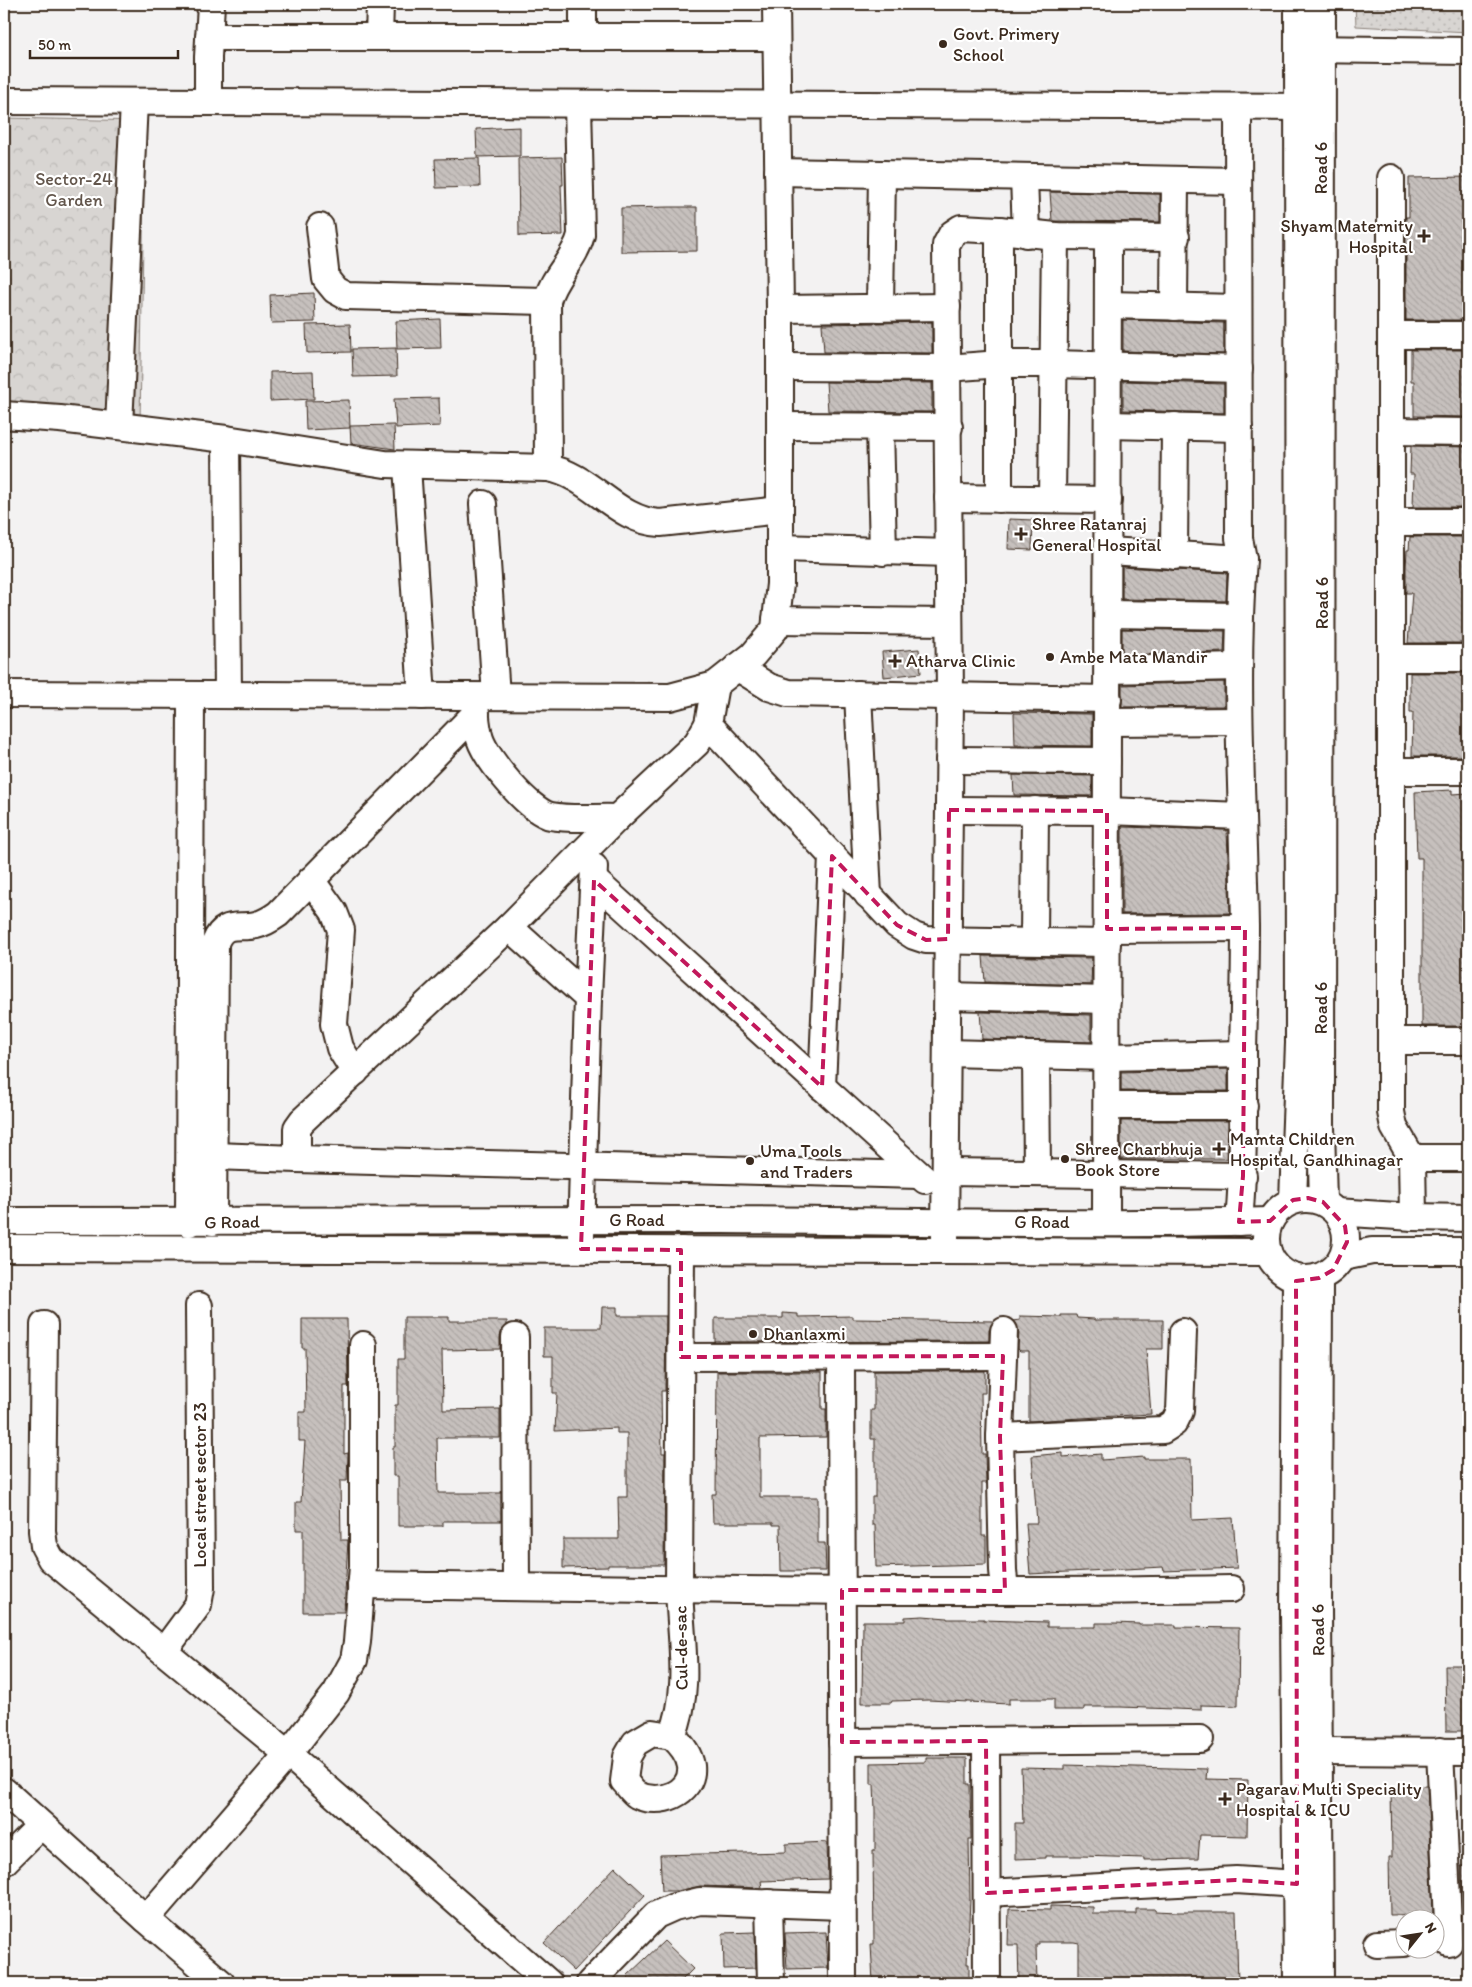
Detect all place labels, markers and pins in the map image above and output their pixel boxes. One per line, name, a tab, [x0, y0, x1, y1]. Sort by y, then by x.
place label: Govt. Primery School	[953, 23, 1060, 66]
marker: Govt. Primery School	[937, 38, 949, 50]
place label: Shyam Maternity Hospital	[1281, 215, 1414, 258]
marker: Shyam Maternity Hospital	[1417, 229, 1431, 243]
place label: Shree Ratanraj General Hospital	[1032, 513, 1161, 556]
marker: Shree Ratanraj General Hospital	[1014, 527, 1028, 541]
place label: Ambe Mata Mandir	[1060, 646, 1208, 668]
place label: Atharva Clinic	[906, 650, 1016, 672]
marker: Ambe Mata Mandir	[1044, 651, 1056, 663]
marker: Atharva Clinic	[888, 654, 902, 668]
place label: Mamta Children Hospital, Gandhinagar	[1230, 1128, 1404, 1171]
place label: Shree Charbhuja Book Store	[1075, 1138, 1203, 1181]
place label: Uma Tools and Traders	[760, 1140, 853, 1183]
marker: Mamta Children Hospital, Gandhinagar	[1212, 1142, 1226, 1156]
marker: Shree Charbhuja Book Store	[1059, 1153, 1071, 1165]
marker: Uma Tools and Traders	[744, 1155, 756, 1167]
place label: Dhanlaxmi	[763, 1323, 846, 1345]
marker: Dhanlaxmi	[747, 1328, 759, 1340]
place label: Pagarav Multi Speciality Hospital & ICU	[1236, 1778, 1422, 1821]
marker: Pagarav Multi Speciality Hospital & ICU	[1218, 1792, 1232, 1806]

